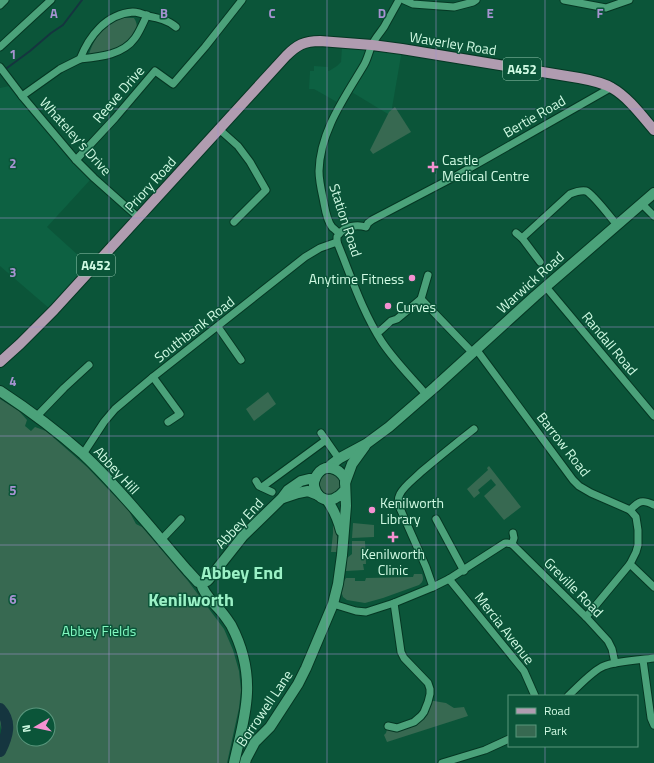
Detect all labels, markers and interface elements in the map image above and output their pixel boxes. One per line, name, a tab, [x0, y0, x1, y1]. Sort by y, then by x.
text: A	[50, 3, 58, 23]
text: B	[160, 3, 168, 23]
text: C	[268, 3, 276, 23]
text: D	[378, 3, 386, 23]
text: E	[486, 3, 494, 23]
text: F	[597, 3, 604, 23]
street label: Waverley Road	[408, 26, 498, 60]
text: 1	[9, 44, 17, 64]
road number: A452	[503, 58, 541, 80]
street label: Reeve Drive	[87, 61, 149, 127]
street label: Bertie Road	[499, 90, 569, 142]
street label: Whateley's Drive	[35, 92, 117, 180]
place label: Castle Medical Centre	[442, 149, 529, 186]
street label: Priory Road	[119, 151, 181, 217]
text: 2	[9, 153, 17, 173]
marker: Castle Medical Centre	[427, 161, 439, 173]
street label: Station Road	[324, 181, 368, 259]
street label: Warwick Road	[492, 246, 568, 318]
road number: A452	[77, 254, 115, 276]
text: 3	[9, 262, 17, 282]
place label: Anytime Fitness	[309, 268, 404, 289]
marker: Anytime Fitness	[407, 273, 417, 283]
street label: Southbank Road	[149, 291, 239, 367]
place label: Curves	[396, 296, 436, 317]
marker: Curves	[383, 301, 393, 311]
street label: Randall Road	[577, 307, 643, 379]
text: 4	[9, 371, 17, 391]
street label: Barrow Road	[532, 407, 596, 481]
street label: Abbey Hill	[89, 441, 145, 499]
text: 5	[9, 480, 17, 500]
place label: Kenilworth Library	[380, 492, 444, 529]
street label: Abbey End	[210, 493, 268, 553]
marker: Kenilworth Library	[367, 505, 377, 515]
marker: Kenilworth Clinic	[387, 531, 399, 543]
place label: Kenilworth Clinic	[361, 543, 425, 580]
street label: Greville Road	[539, 552, 609, 622]
district label: Abbey End	[201, 559, 283, 586]
district label: Kenilworth	[148, 586, 234, 613]
street label: Mercia Avenue	[470, 587, 540, 669]
text: 6	[9, 589, 17, 609]
park label: Abbey Fields	[62, 620, 136, 641]
street label: Borrowell Lane	[231, 665, 297, 751]
legend	[508, 695, 638, 747]
text: Road	[544, 701, 570, 720]
north arrow	[16, 707, 56, 747]
text: Park	[544, 721, 567, 740]
text: N	[18, 724, 35, 734]

